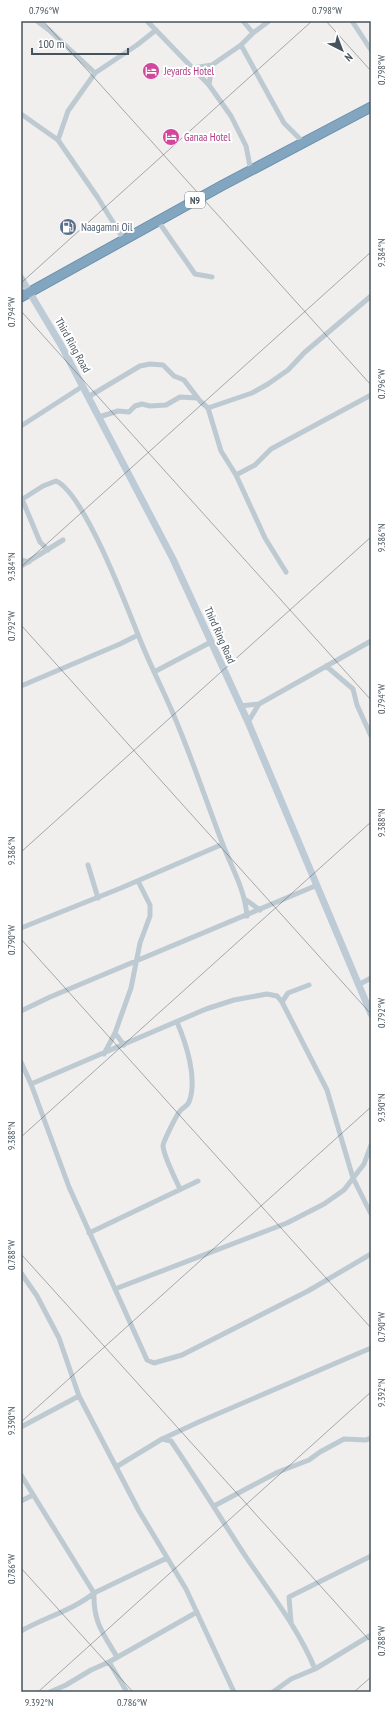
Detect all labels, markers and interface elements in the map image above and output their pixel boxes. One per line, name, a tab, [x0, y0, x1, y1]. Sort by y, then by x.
text: 0.796°W	[29, 4, 59, 17]
text: 0.798°W	[312, 4, 342, 17]
scale bar	[32, 30, 128, 56]
north arrow	[322, 30, 362, 70]
text: 100 m	[38, 36, 65, 51]
text: N	[342, 50, 356, 65]
text: 0.798°W	[375, 55, 388, 85]
hotel icon: Jeyards Hotel	[141, 61, 161, 81]
place label: Jeyards Hotel	[163, 64, 214, 78]
hotel icon: Ganaa Hotel	[161, 127, 181, 147]
place label: Ganaa Hotel	[184, 130, 231, 144]
road number: N9	[185, 192, 205, 208]
fuel station icon: Naagamni Oil	[58, 217, 78, 237]
place label: Naagamni Oil	[81, 220, 133, 234]
text: 9.384°N	[375, 239, 388, 267]
text: 0.794°W	[5, 297, 18, 327]
street label: Third Ring Road	[52, 315, 94, 375]
text: 0.796°W	[375, 369, 388, 399]
text: 9.386°N	[375, 524, 388, 552]
text: 9.384°N	[5, 553, 18, 581]
street label: Third Ring Road	[201, 604, 239, 666]
text: 0.792°W	[5, 611, 18, 641]
text: 0.794°W	[375, 684, 388, 714]
text: 9.388°N	[375, 809, 388, 837]
text: 9.386°N	[5, 837, 18, 865]
text: 0.790°W	[5, 925, 18, 955]
text: 0.792°W	[375, 998, 388, 1028]
text: 9.390°N	[375, 1094, 388, 1122]
text: 9.388°N	[5, 1122, 18, 1150]
text: 0.788°W	[5, 1240, 18, 1270]
text: 0.790°W	[375, 1312, 388, 1342]
text: 9.392°N	[375, 1379, 388, 1407]
text: 9.390°N	[5, 1407, 18, 1435]
text: 0.786°W	[5, 1554, 18, 1584]
text: 0.788°W	[375, 1626, 388, 1656]
text: 9.392°N	[25, 1696, 53, 1709]
text: 0.786°W	[117, 1696, 147, 1709]

